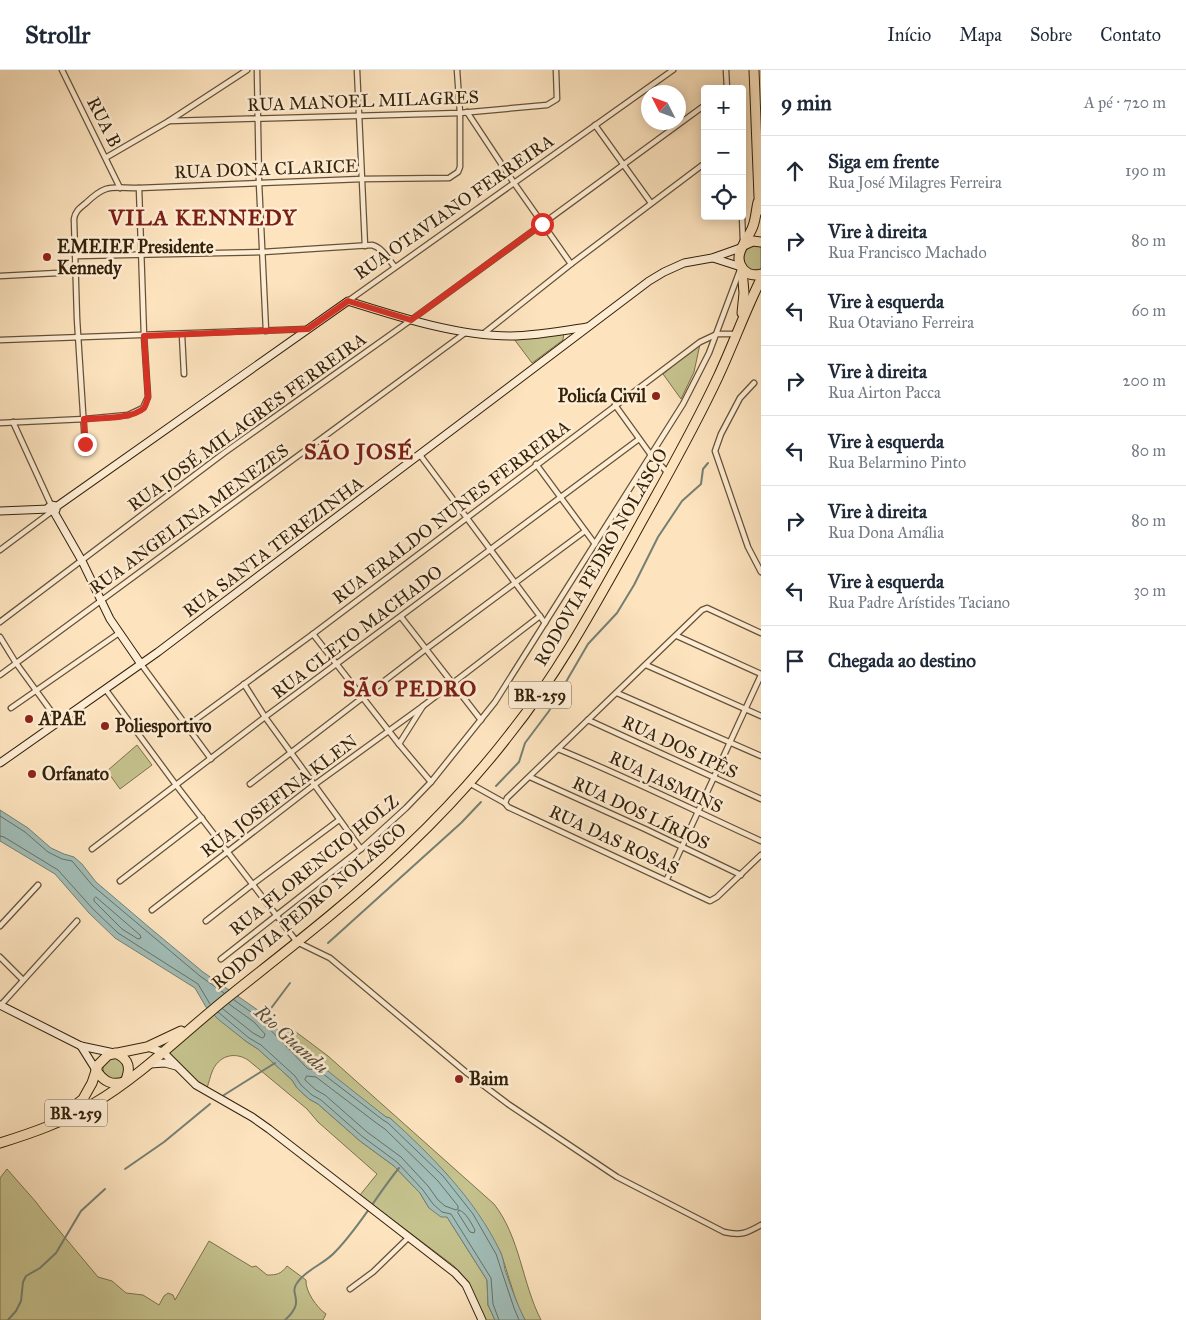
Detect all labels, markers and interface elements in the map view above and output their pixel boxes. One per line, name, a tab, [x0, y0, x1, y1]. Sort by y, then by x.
text: Strollr	[25, 20, 90, 50]
text: Início	[887, 24, 931, 46]
text: Mapa	[959, 24, 1002, 46]
text: Sobre	[1030, 24, 1072, 46]
text: Contato	[1100, 24, 1161, 46]
north arrow	[641, 85, 686, 130]
map controls	[701, 85, 746, 220]
button: +	[701, 85, 746, 130]
street label: RUA MANOEL MILAGRES	[247, 86, 479, 116]
text: 9 min	[781, 90, 832, 116]
street label: RUA B	[82, 93, 126, 151]
text: A pé · 720 m	[1084, 93, 1166, 112]
street label: RUA OTAVIANO FERREIRA	[350, 130, 558, 284]
button: −	[701, 130, 746, 175]
text: Siga em frente	[828, 150, 939, 173]
street label: RUA DONA CLARICE	[174, 155, 358, 183]
icon: ahead	[781, 157, 809, 185]
text: 190 m	[1125, 161, 1166, 180]
text: Rua José Milagres Ferreira	[828, 173, 1002, 192]
button: locate	[701, 175, 746, 220]
district label: VILA KENNEDY	[108, 204, 297, 231]
route start	[531, 213, 554, 236]
text: Vire à direita	[828, 220, 927, 243]
icon: right	[781, 227, 809, 255]
text: 80 m	[1131, 231, 1166, 250]
place label: EMEIEF Presidente Kennedy	[57, 236, 214, 280]
text: Rua Francisco Machado	[828, 243, 987, 262]
marker: EMEIEF Presidente Kennedy	[41, 251, 53, 263]
text: Vire à esquerda	[828, 290, 944, 313]
icon: left	[781, 297, 809, 325]
text: 60 m	[1132, 301, 1166, 320]
text: Rua Otaviano Ferreira	[828, 313, 974, 332]
street label: RUA JOSÉ MILAGRES FERREIRA	[122, 326, 371, 517]
text: Vire à direita	[828, 360, 927, 383]
icon: right	[781, 367, 809, 395]
text: 200 m	[1123, 371, 1166, 390]
text: Rua Airton Pacca	[828, 383, 941, 402]
place label: Policía Civil	[558, 385, 647, 407]
marker: Policía Civil	[650, 390, 662, 402]
street label: RUA ERALDO NUNES FERREIRA	[328, 415, 574, 609]
text: Vire à esquerda	[828, 430, 944, 453]
route end	[74, 433, 97, 456]
icon: left	[781, 437, 809, 465]
district label: SÃO JOSÉ	[304, 438, 414, 466]
street label: RUA ANGELINA MENEZES	[85, 439, 293, 599]
text: 80 m	[1131, 441, 1166, 460]
street label: RODOVIA PEDRO NOLASCO	[530, 444, 672, 670]
text: Rua Belarmino Pinto	[828, 453, 966, 472]
street label: RUA SANTA TEREZINHA	[178, 472, 368, 622]
text: Vire à direita	[828, 500, 927, 523]
icon: right	[781, 507, 809, 535]
text: 80 m	[1131, 511, 1166, 530]
text: Rua Dona Amália	[828, 523, 944, 542]
street label: RUA CLETO MACHADO	[267, 561, 447, 703]
text: Vire à esquerda	[828, 570, 944, 593]
icon: left	[781, 577, 809, 605]
text: 30 m	[1133, 581, 1166, 600]
text: Rua Padre Arístides Taciano	[828, 593, 1010, 612]
icon: arrive	[781, 647, 809, 675]
text: Chegada ao destino	[828, 649, 976, 672]
district label: SÃO PEDRO	[343, 675, 477, 702]
road number: BR-259	[509, 682, 571, 708]
place label: APAE	[38, 708, 86, 730]
street label: RUA DOS IPÊS	[619, 710, 742, 783]
marker: APAE	[23, 713, 35, 725]
place label: Poliesportivo	[115, 715, 212, 738]
marker: Poliesportivo	[99, 720, 111, 732]
street label: RUA JOSEFINA KLEN	[196, 730, 362, 863]
street label: RUA JASMINS	[605, 746, 726, 819]
place label: Orfanato	[42, 763, 109, 785]
marker: Orfanato	[26, 768, 38, 780]
street label: RUA DOS LÍRIOS	[569, 770, 714, 854]
street label: RUA FLORENCIO HOLZ	[225, 790, 403, 940]
street label: RUA DAS ROSAS	[546, 800, 682, 880]
street label: RODOVIA PEDRO NOLASCO	[207, 818, 411, 994]
water label: Rio Guandu	[249, 999, 333, 1079]
place label: Baim	[469, 1068, 509, 1090]
marker: Baim	[453, 1073, 465, 1085]
road number: BR-259	[45, 1100, 107, 1126]

